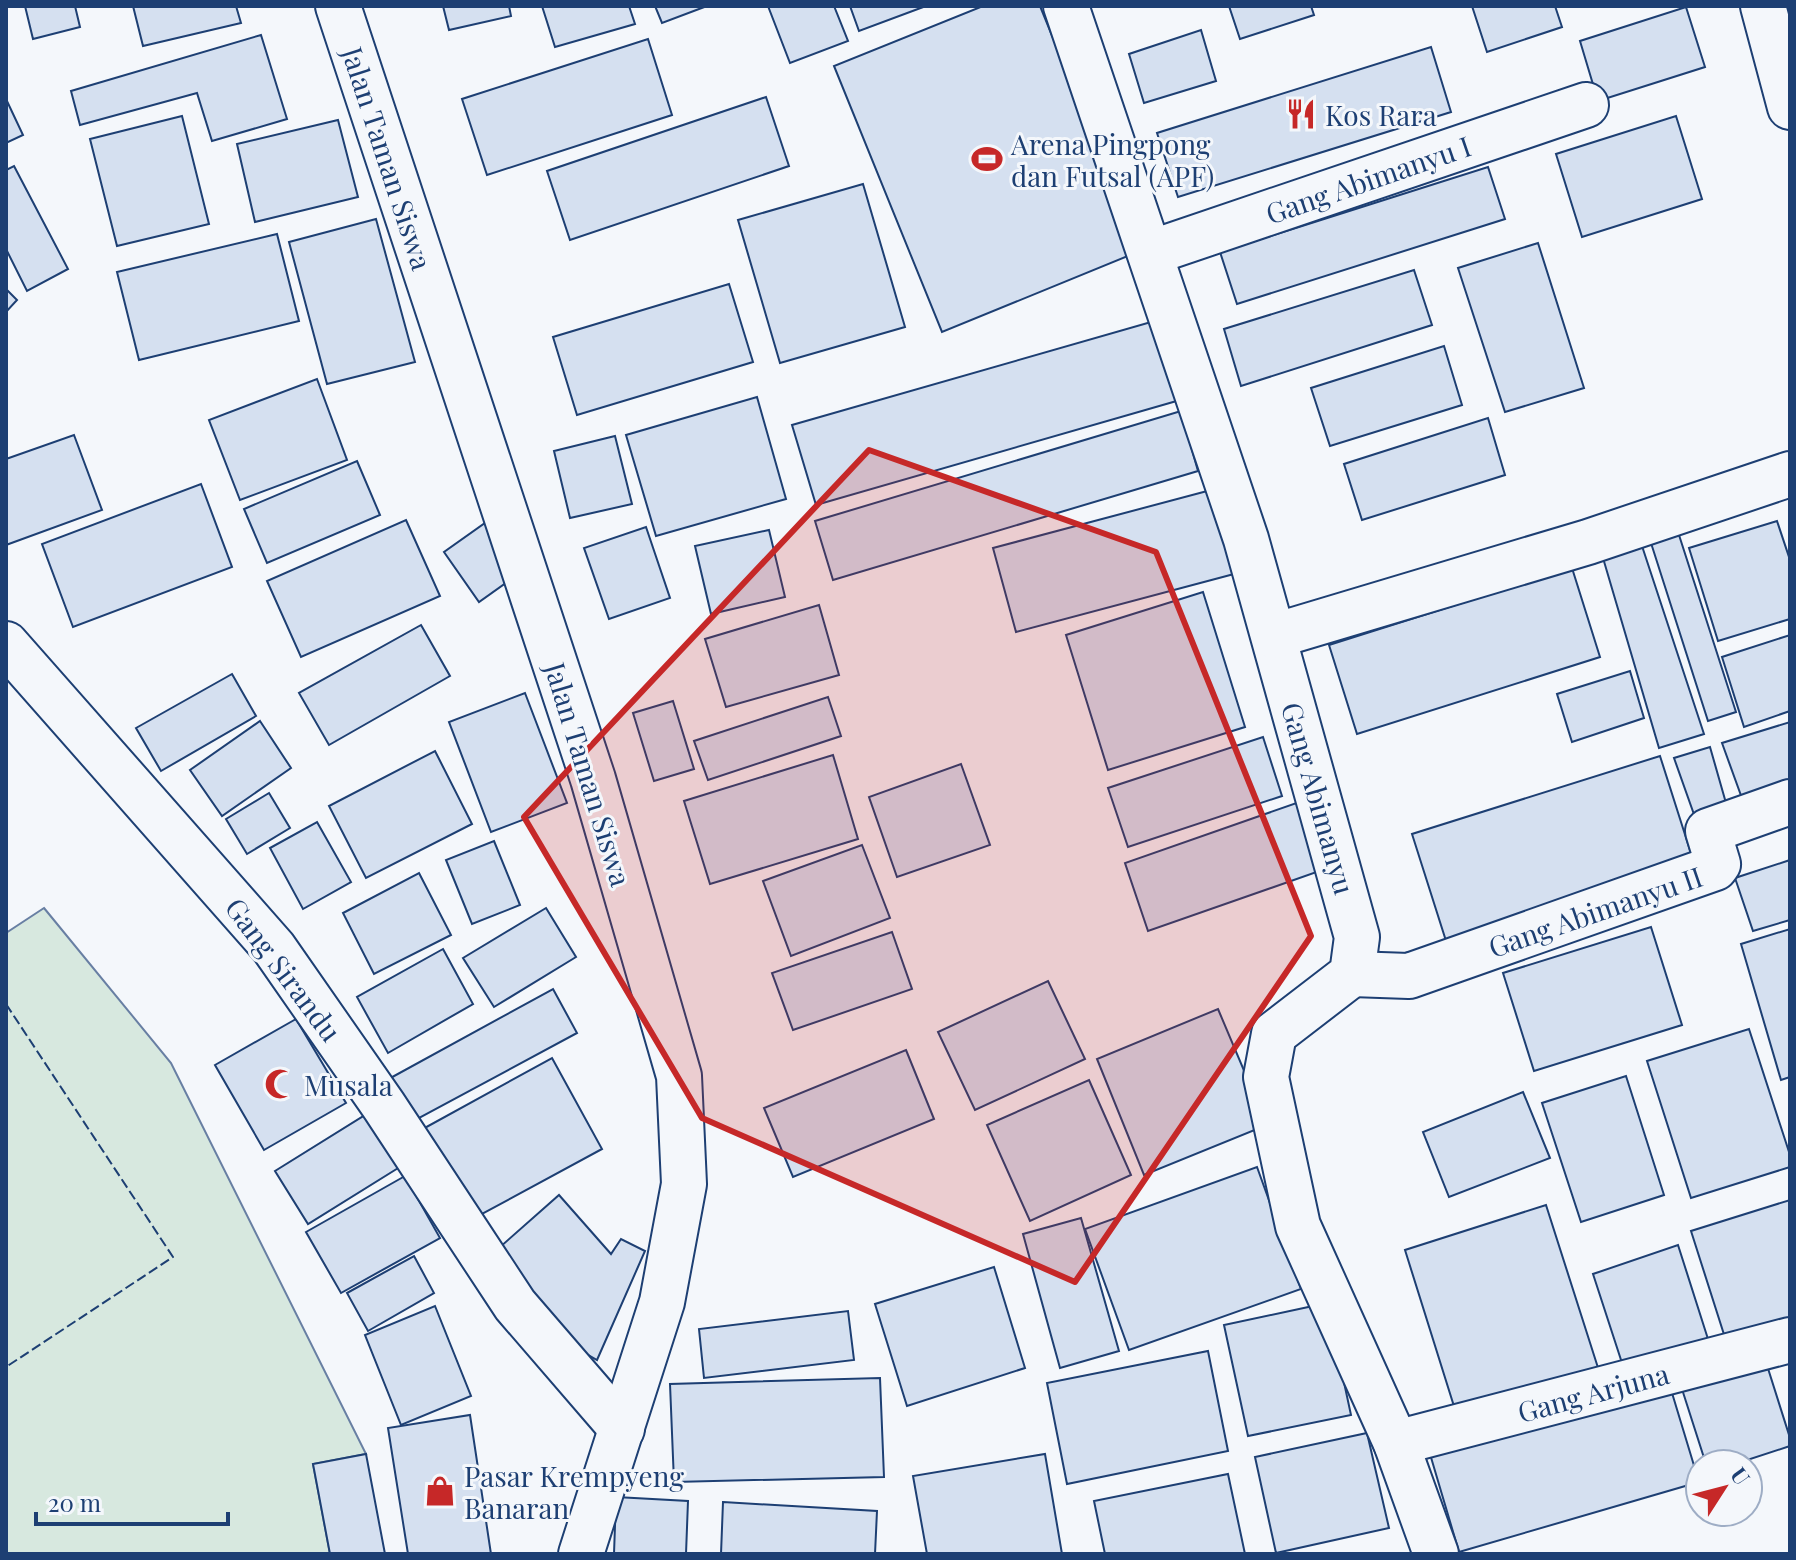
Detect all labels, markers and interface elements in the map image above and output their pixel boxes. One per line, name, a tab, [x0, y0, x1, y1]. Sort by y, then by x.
street label: Jalan Taman Siswa	[334, 41, 441, 274]
place label: Kos Rara	[1325, 96, 1437, 133]
restaurant icon: Kos Rara	[1284, 97, 1318, 131]
place label: Arena Pingpong dan Futsal (APF)	[1010, 125, 1214, 194]
street label: Gang Abimanyu I	[1261, 127, 1475, 231]
sports icon: Arena Pingpong dan Futsal (APF)	[970, 142, 1004, 176]
street label: Jalan Taman Siswa	[537, 657, 641, 890]
street label: Gang Abimanyu	[1274, 698, 1364, 898]
street label: Gang Abimanyu II	[1483, 857, 1707, 965]
street label: Gang Sirandu	[218, 890, 350, 1048]
place label: Musala	[304, 1066, 393, 1103]
mosque icon: Musala	[263, 1067, 297, 1101]
street label: Gang Arjuna	[1513, 1354, 1673, 1430]
north arrow	[1684, 1448, 1764, 1528]
place label: Pasar Krempyeng Banaran	[464, 1457, 684, 1526]
text: U	[1724, 1461, 1758, 1491]
shop icon: Pasar Krempyeng Banaran	[423, 1474, 457, 1508]
scale bar	[36, 1476, 228, 1526]
text: 20 m	[48, 1486, 101, 1518]

